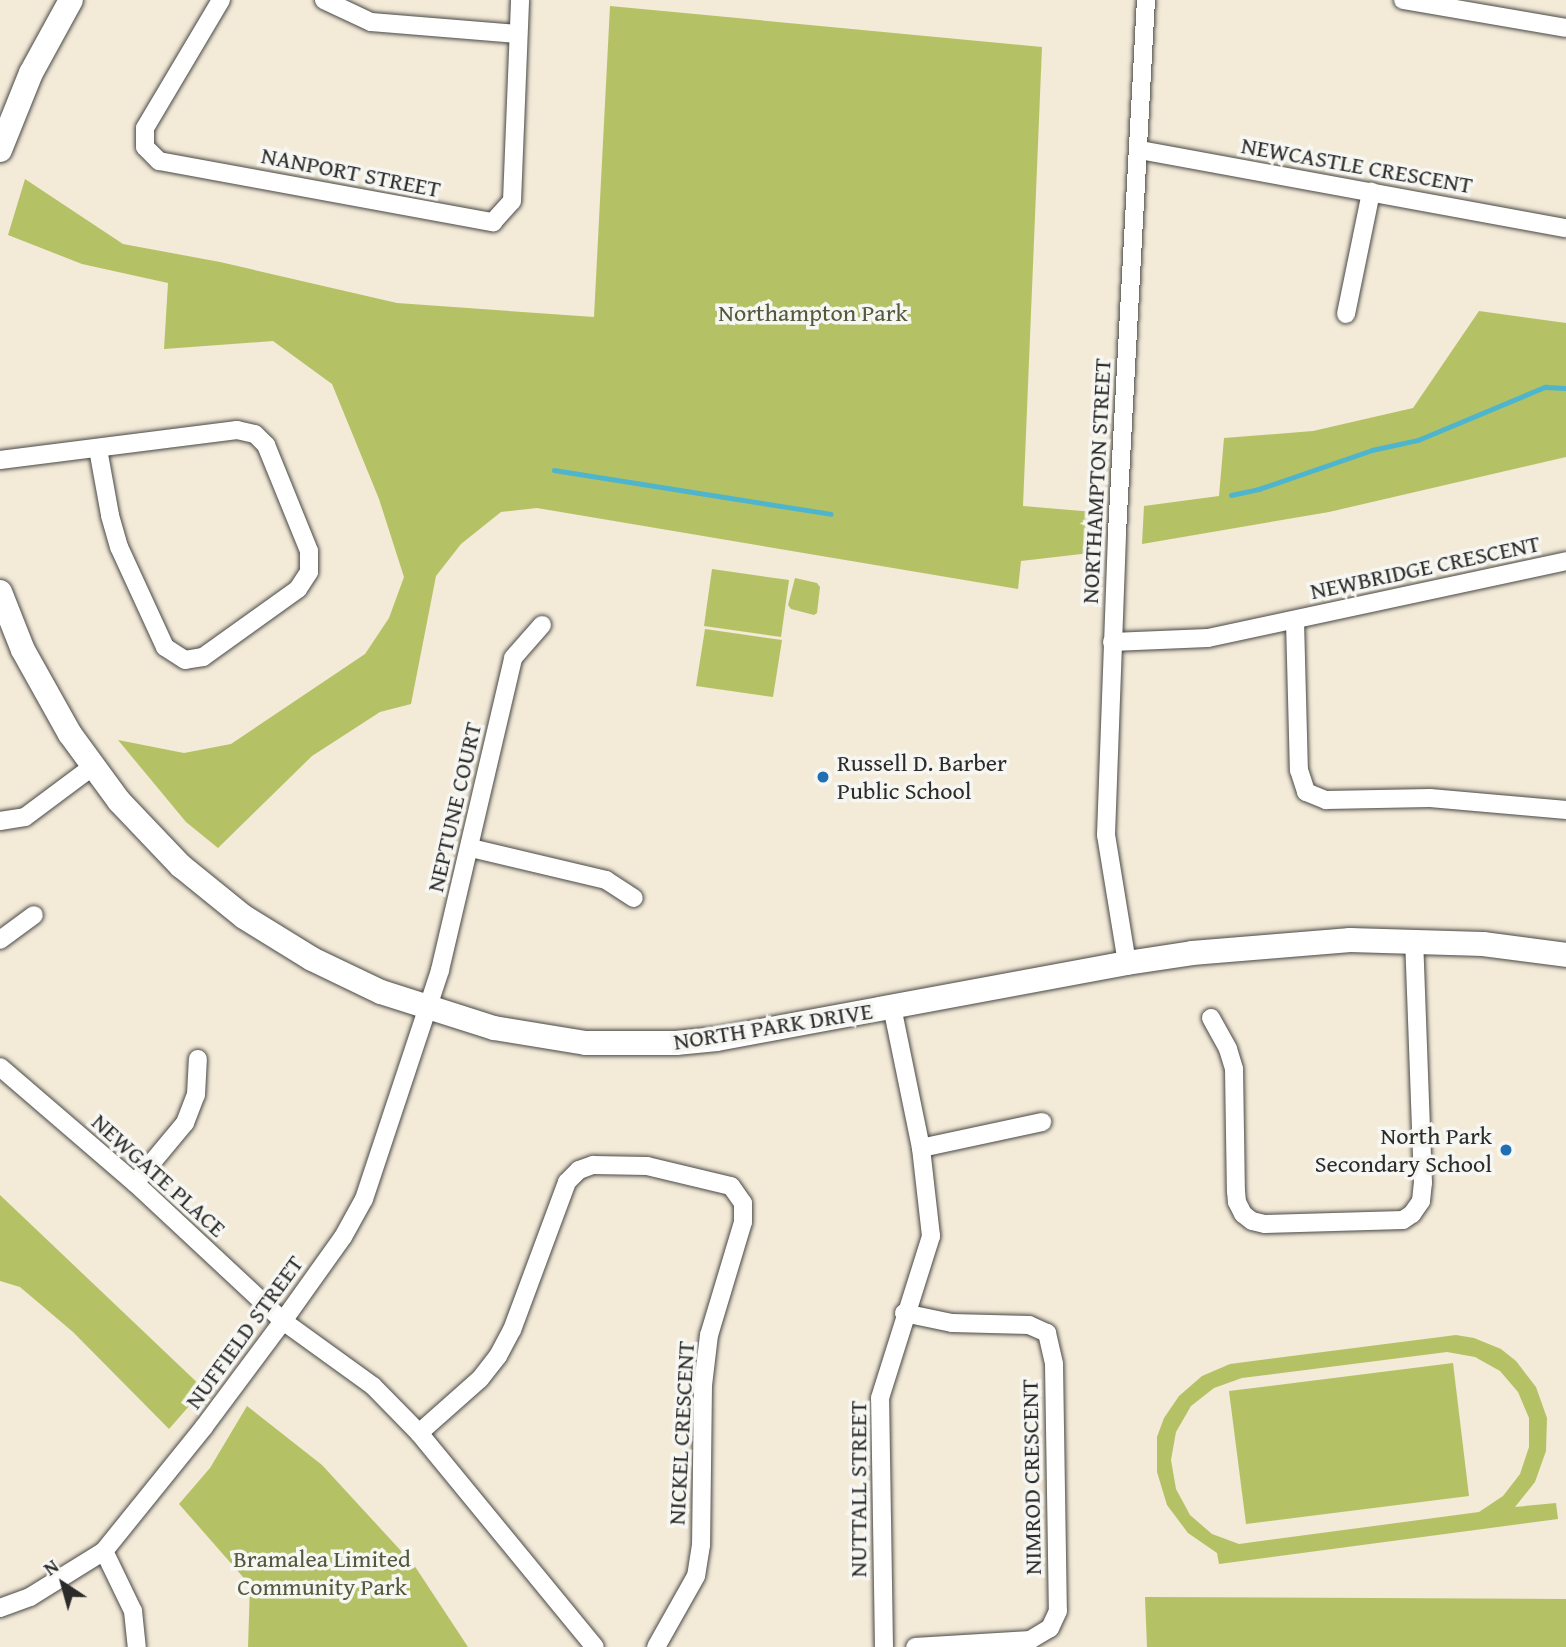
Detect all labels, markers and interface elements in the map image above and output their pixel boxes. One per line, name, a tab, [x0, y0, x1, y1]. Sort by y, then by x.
street label: NEWCASTLE CRESCENT	[1239, 130, 1475, 200]
street label: NANPORT STREET	[259, 140, 443, 204]
park label: Northampton Park	[718, 299, 908, 327]
street label: NORTHAMPTON STREET	[1075, 357, 1117, 605]
street label: NEWBRIDGE CRESCENT	[1307, 529, 1543, 605]
street label: NEPTUNE COURT	[420, 719, 488, 895]
place label: Russell D. Barber Public School	[837, 749, 1007, 805]
marker: Russell D. Barber Public School	[815, 769, 831, 785]
street label: NORTH PARK DRIVE	[671, 996, 875, 1056]
street label: NEWGATE PLACE	[86, 1107, 232, 1243]
place label: North Park Secondary School	[1315, 1122, 1492, 1178]
marker: North Park Secondary School	[1498, 1142, 1514, 1158]
street label: NUFFIELD STREET	[179, 1250, 309, 1414]
street label: NICKEL CRESCENT	[662, 1340, 700, 1526]
street label: NIMROD CRESCENT	[1015, 1379, 1047, 1575]
street label: NUTTALL STREET	[844, 1401, 872, 1577]
park label: Bramalea Limited Community Park	[233, 1545, 411, 1601]
north arrow	[28, 1549, 98, 1619]
text: N	[37, 1552, 64, 1582]

